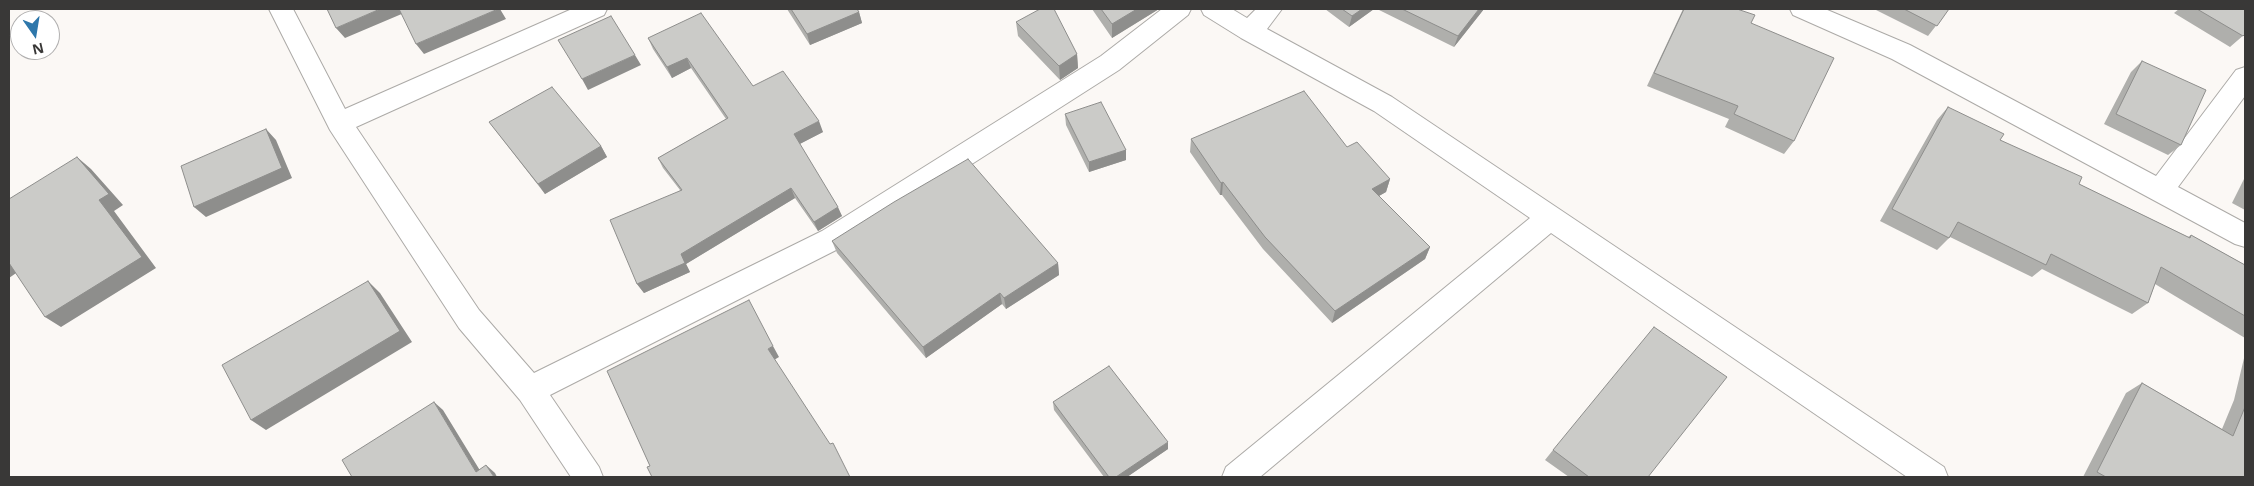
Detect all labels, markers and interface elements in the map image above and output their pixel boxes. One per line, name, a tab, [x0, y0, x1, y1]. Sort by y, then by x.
north arrow	[10, 10, 60, 60]
text: N	[31, 39, 46, 60]

